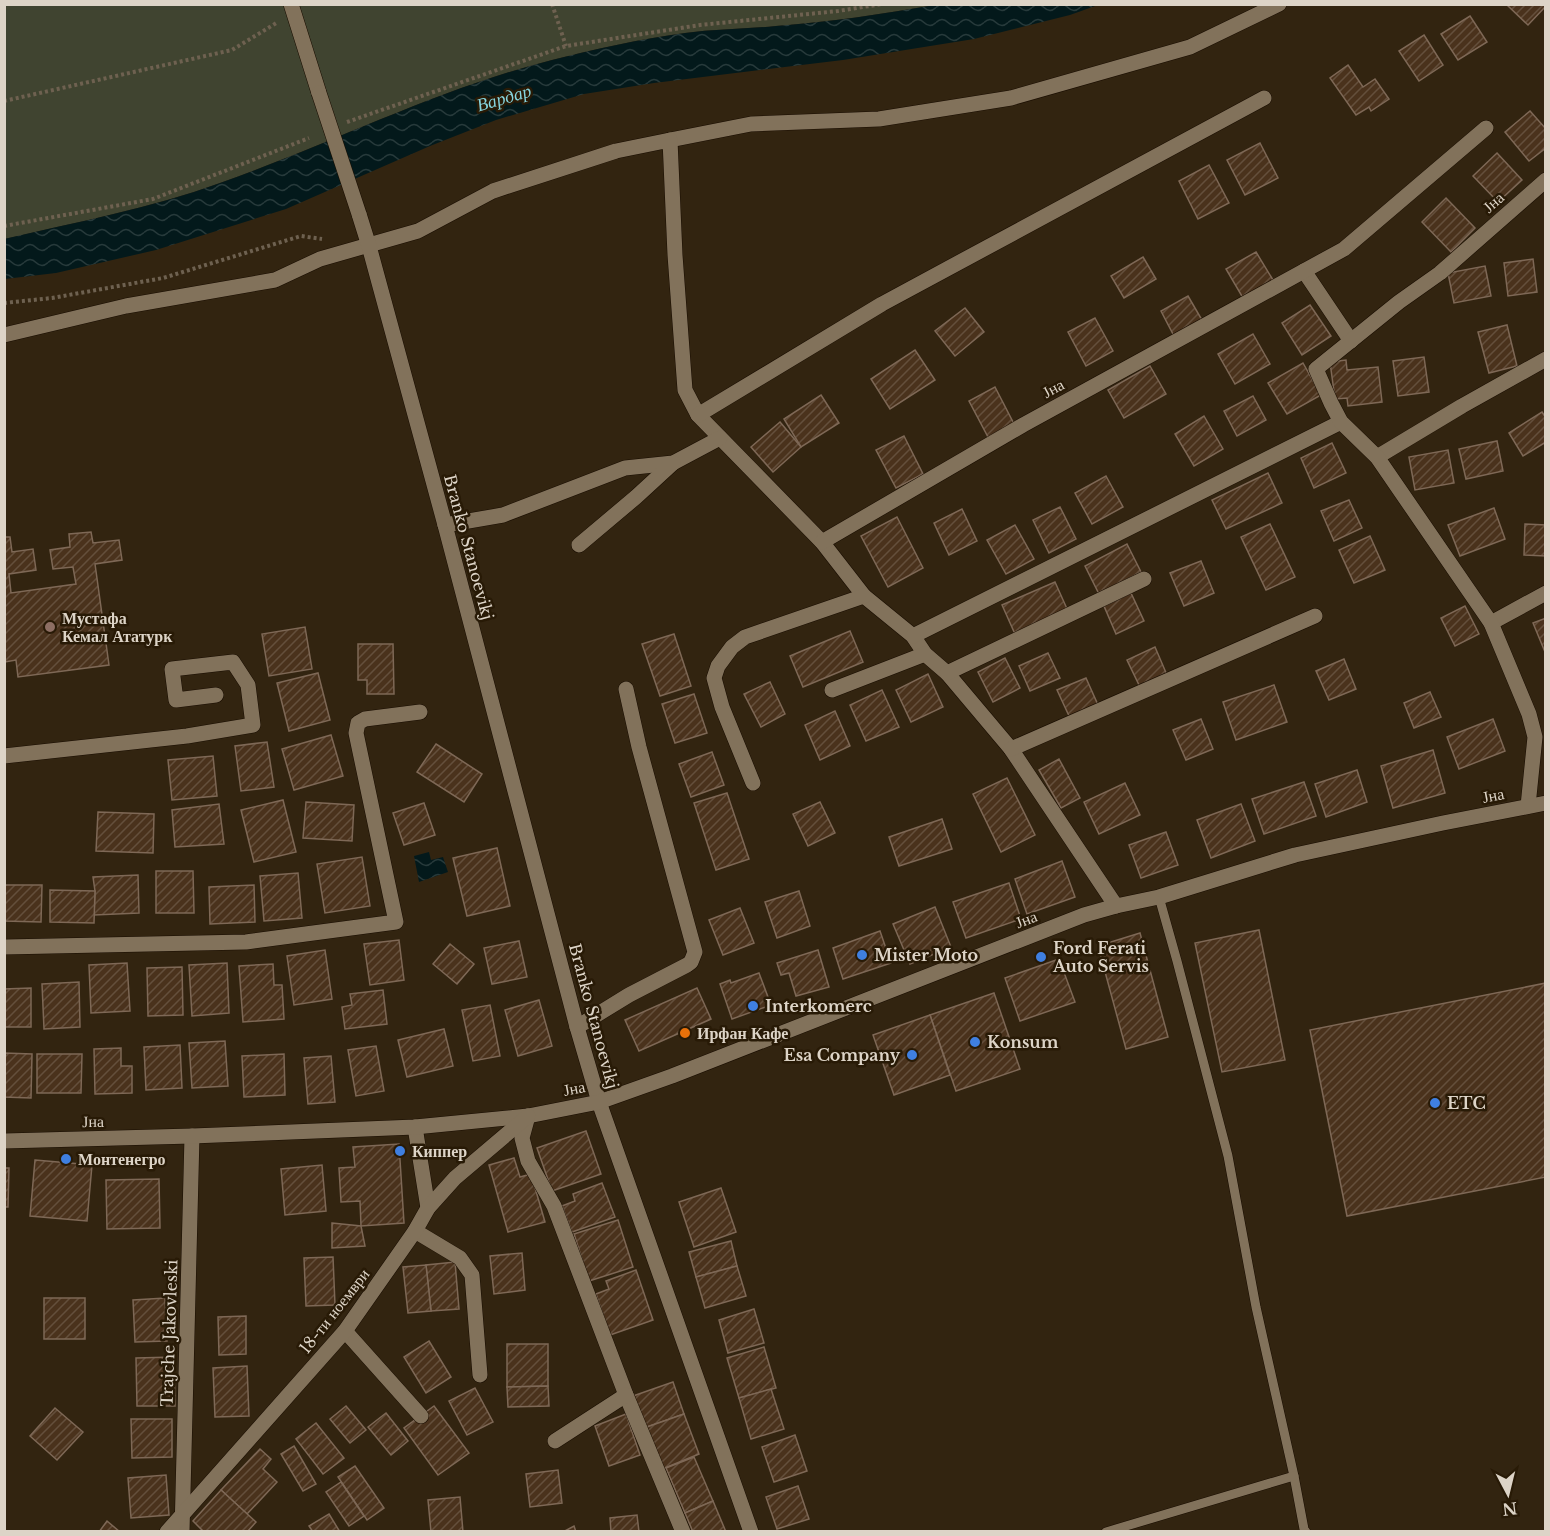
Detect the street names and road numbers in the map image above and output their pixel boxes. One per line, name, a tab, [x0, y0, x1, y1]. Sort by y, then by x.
street label: Јна	[1478, 187, 1508, 217]
street label: Јна	[1039, 374, 1067, 402]
street label: Branko Stanoevikj	[440, 472, 498, 622]
street label: Јна	[1480, 783, 1506, 807]
street label: Јна	[1012, 906, 1040, 932]
street label: Branko Stanoevikj	[565, 941, 623, 1091]
street label: Јна	[561, 1076, 587, 1100]
street label: Јна	[82, 1111, 104, 1131]
street label: Trajche Jakovleski	[156, 1259, 182, 1407]
street label: 18-ти ноември	[295, 1264, 374, 1358]

